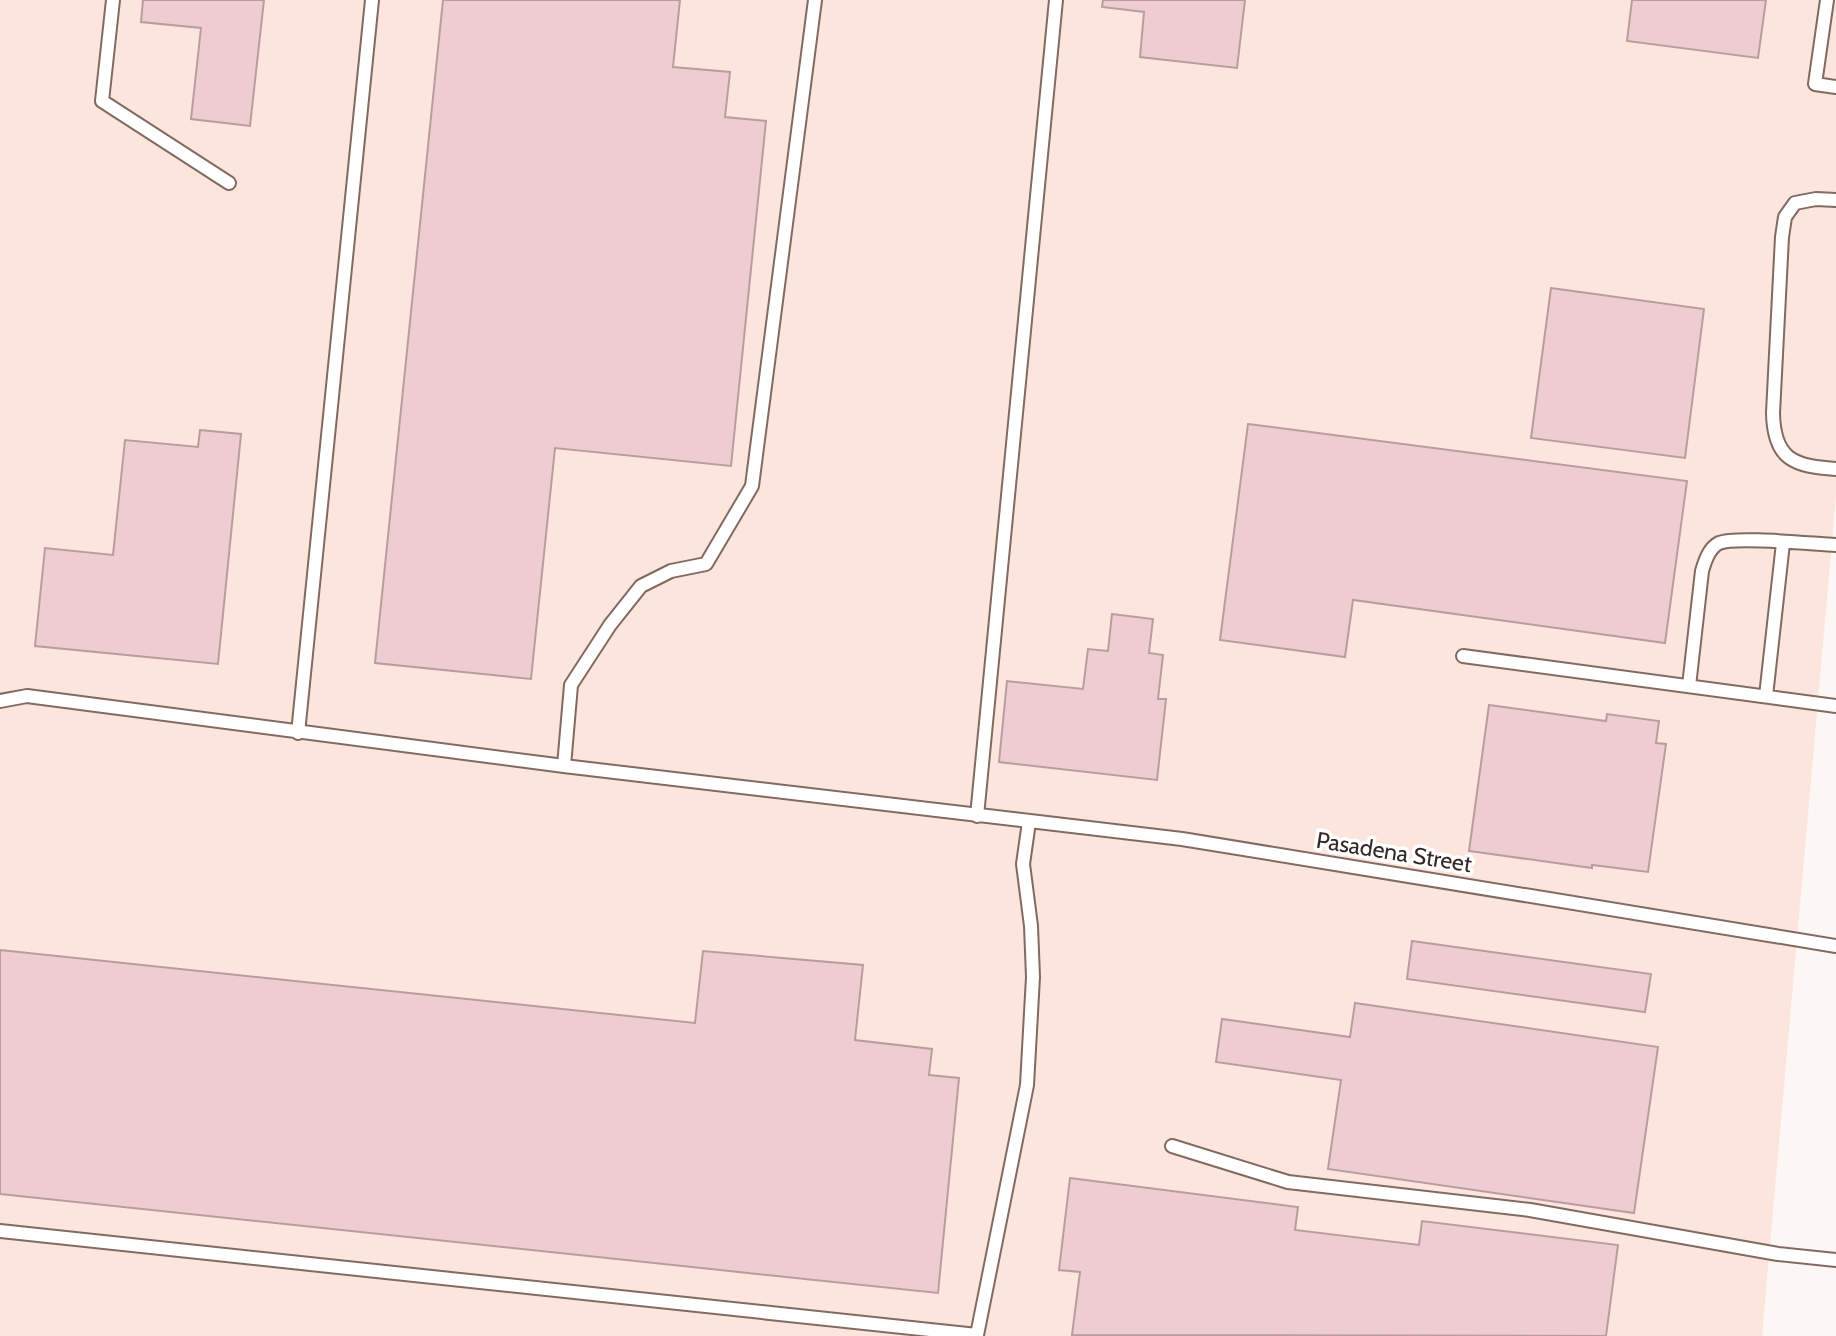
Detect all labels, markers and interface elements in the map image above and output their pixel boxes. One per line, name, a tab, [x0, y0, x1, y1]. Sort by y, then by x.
street label: Pasadena Street	[1314, 826, 1474, 878]

